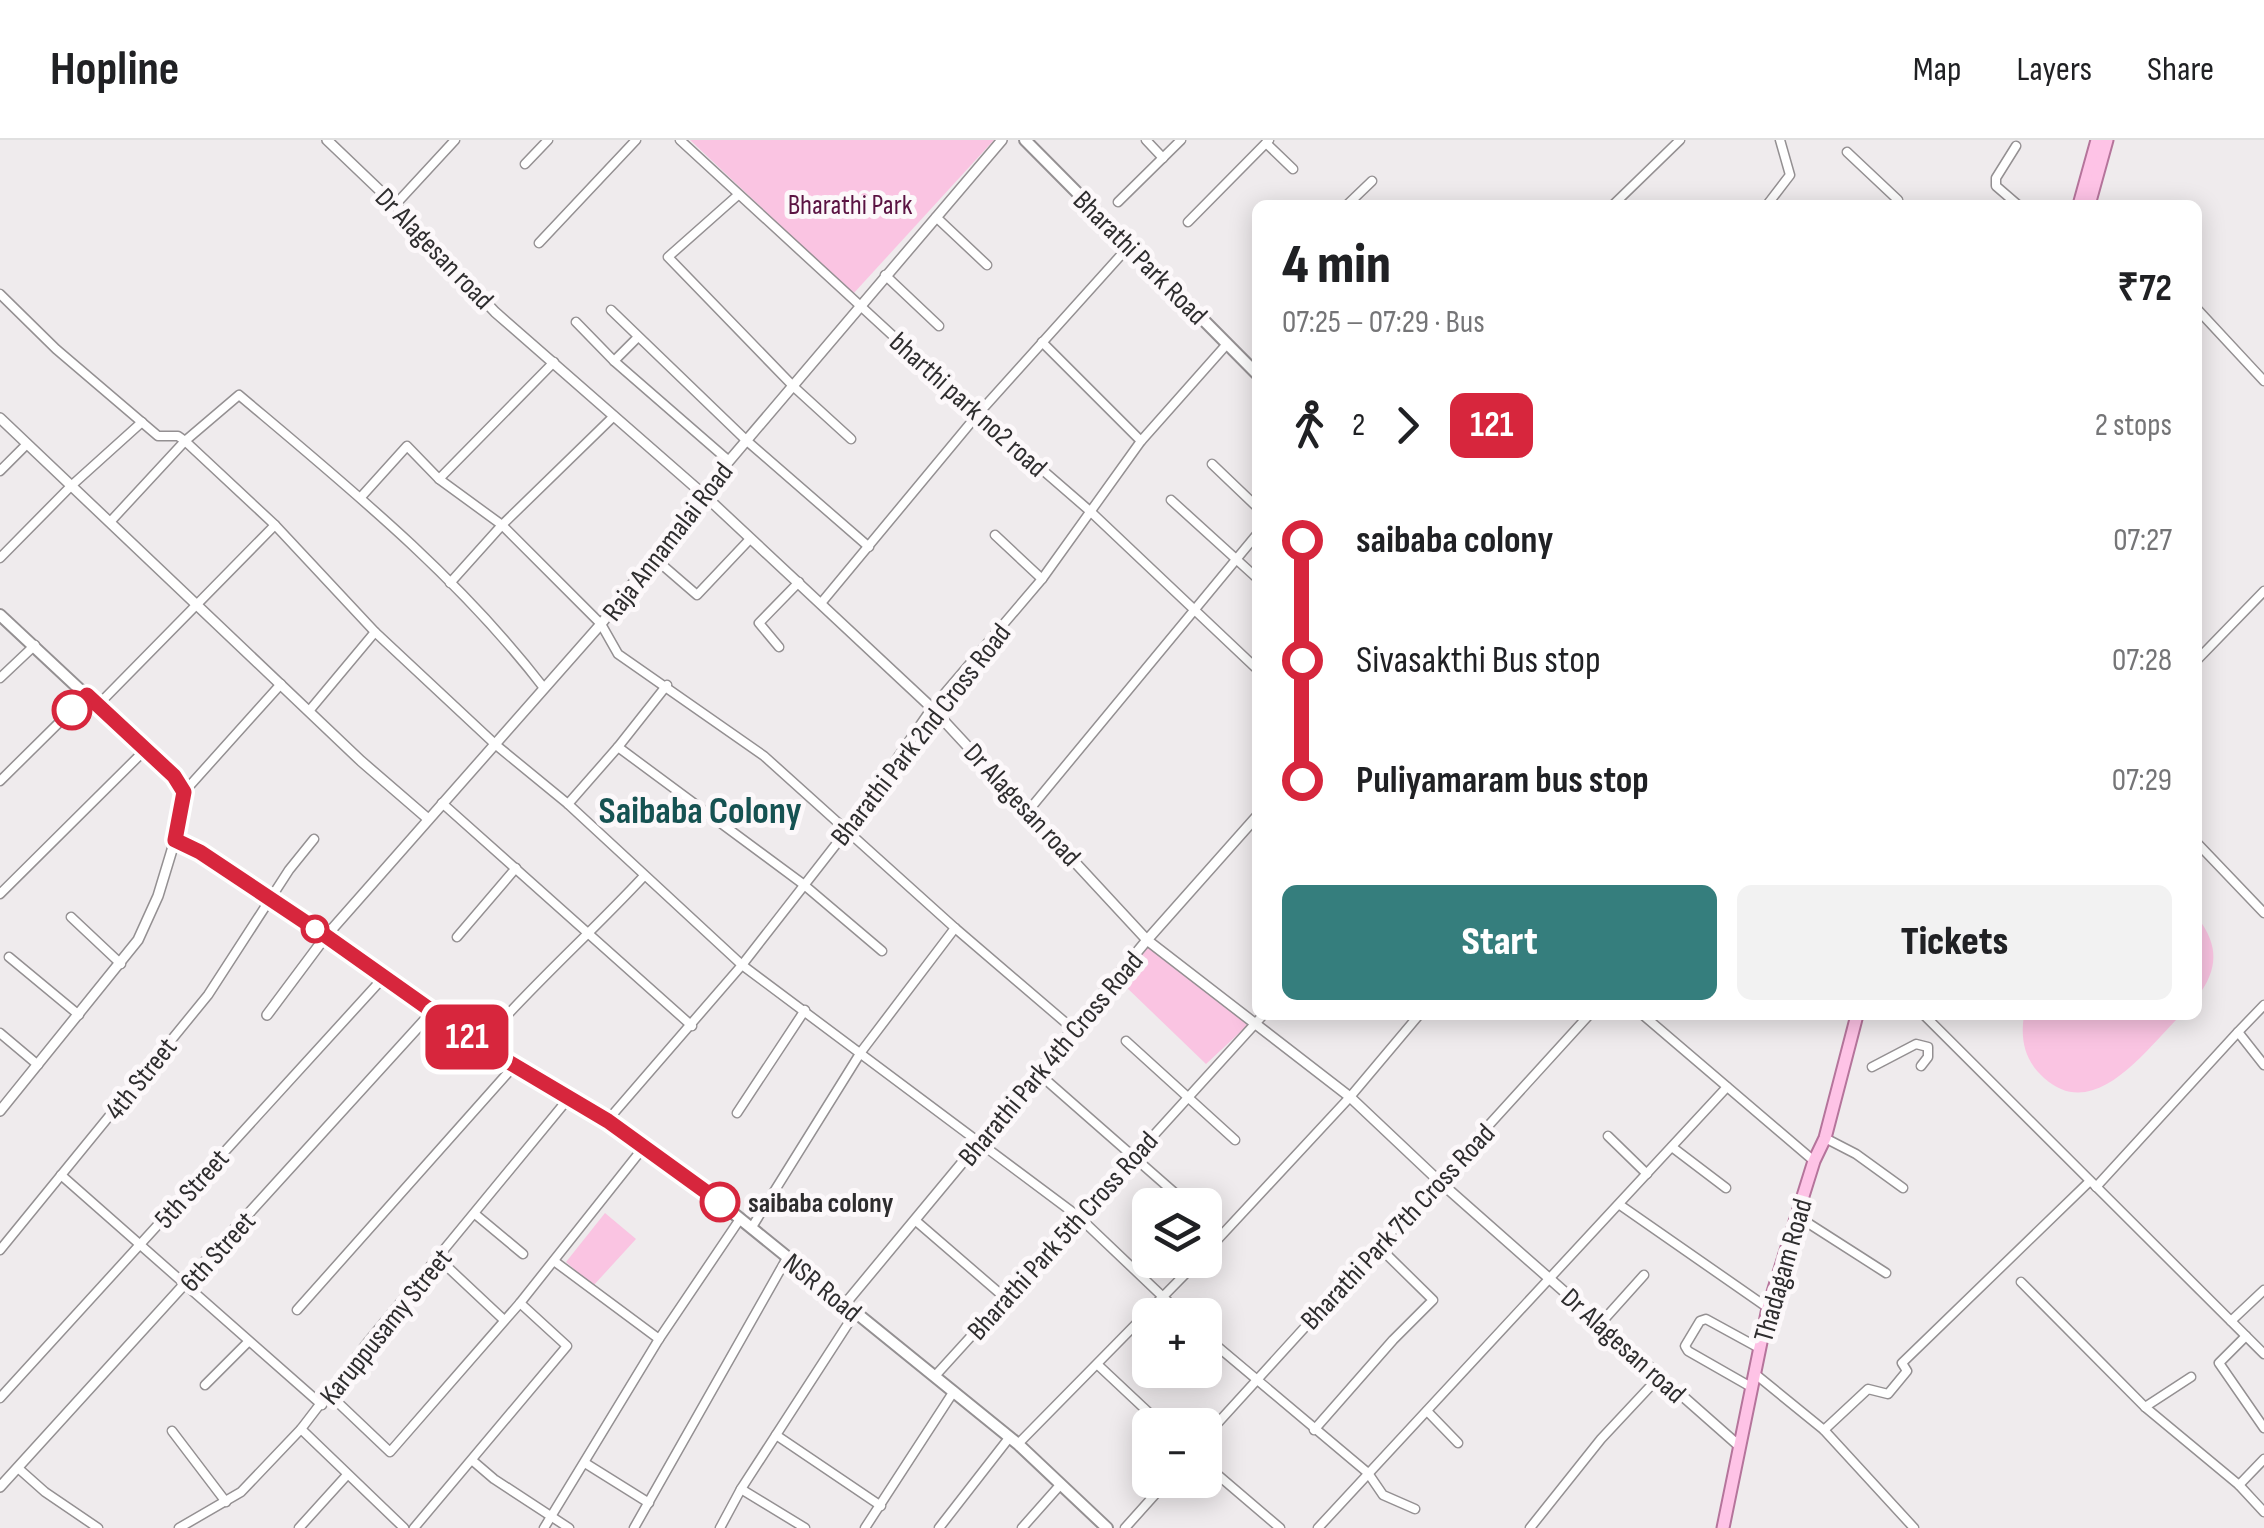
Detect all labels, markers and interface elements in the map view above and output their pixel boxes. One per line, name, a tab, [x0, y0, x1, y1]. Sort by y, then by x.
text: Hopline	[50, 41, 179, 98]
text: Map	[1913, 48, 1961, 91]
text: Layers	[2016, 48, 2092, 91]
text: Share	[2147, 48, 2214, 91]
street label: Dr Alagesan road	[368, 182, 500, 317]
street label: Bharathi Park Road	[1066, 184, 1214, 332]
park label: Bharathi Park	[788, 189, 913, 222]
text: 4 min	[1282, 232, 1391, 299]
text: ₹72	[2117, 266, 2172, 311]
text: 07:25 – 07:29 · Bus	[1282, 303, 1485, 342]
street label: bharthi park no2 road	[883, 326, 1053, 484]
icon: walk	[1282, 398, 1337, 453]
icon: forward	[1380, 398, 1435, 453]
text: 121	[1470, 404, 1513, 447]
text: 2	[1352, 406, 1365, 445]
text: 2 stops	[2095, 406, 2172, 445]
street label: Raja Annamalai Road	[596, 456, 740, 628]
text: saibaba colony	[1356, 518, 1553, 563]
text: 07:27	[2113, 521, 2172, 560]
street label: Bharathi Park 2nd Cross Road	[824, 617, 1018, 852]
text: Sivasakthi Bus stop	[1356, 638, 1601, 683]
text: 07:28	[2112, 641, 2172, 680]
unlabelled marker	[53, 691, 91, 729]
street label: Dr Alagesan road	[957, 737, 1087, 873]
text: Puliyamaram bus stop	[1356, 758, 1649, 803]
text: 07:29	[2112, 761, 2172, 800]
district label: Saibaba Colony	[599, 789, 802, 834]
button: Start	[1282, 885, 1717, 1000]
button: Tickets	[1737, 885, 2172, 1000]
unlabelled marker	[302, 916, 328, 942]
street label: Bharathi Park 4th Cross Road	[952, 945, 1150, 1173]
line badge: 121	[410, 1004, 524, 1070]
text: 121	[445, 1016, 489, 1059]
street label: 4th Street	[98, 1031, 184, 1127]
street label: Bharathi Park 7th Cross Road	[1294, 1117, 1502, 1337]
street label: Bharathi Park 5th Cross Road	[961, 1125, 1165, 1347]
street label: 5th Street	[148, 1143, 236, 1235]
marker: saibaba colony	[701, 1183, 739, 1221]
place label: saibaba colony	[748, 1187, 894, 1220]
map controls	[1132, 1188, 1222, 1498]
button: layers	[1132, 1188, 1222, 1278]
street label: Thadagam Road	[1747, 1195, 1820, 1346]
street label: 6th Street	[174, 1205, 263, 1299]
street label: Karuppusamy Street	[313, 1242, 459, 1412]
street label: NSR Road	[777, 1247, 868, 1329]
street label: Dr Alagesan road	[1554, 1282, 1692, 1410]
button: +	[1132, 1298, 1222, 1388]
button: −	[1132, 1408, 1222, 1498]

